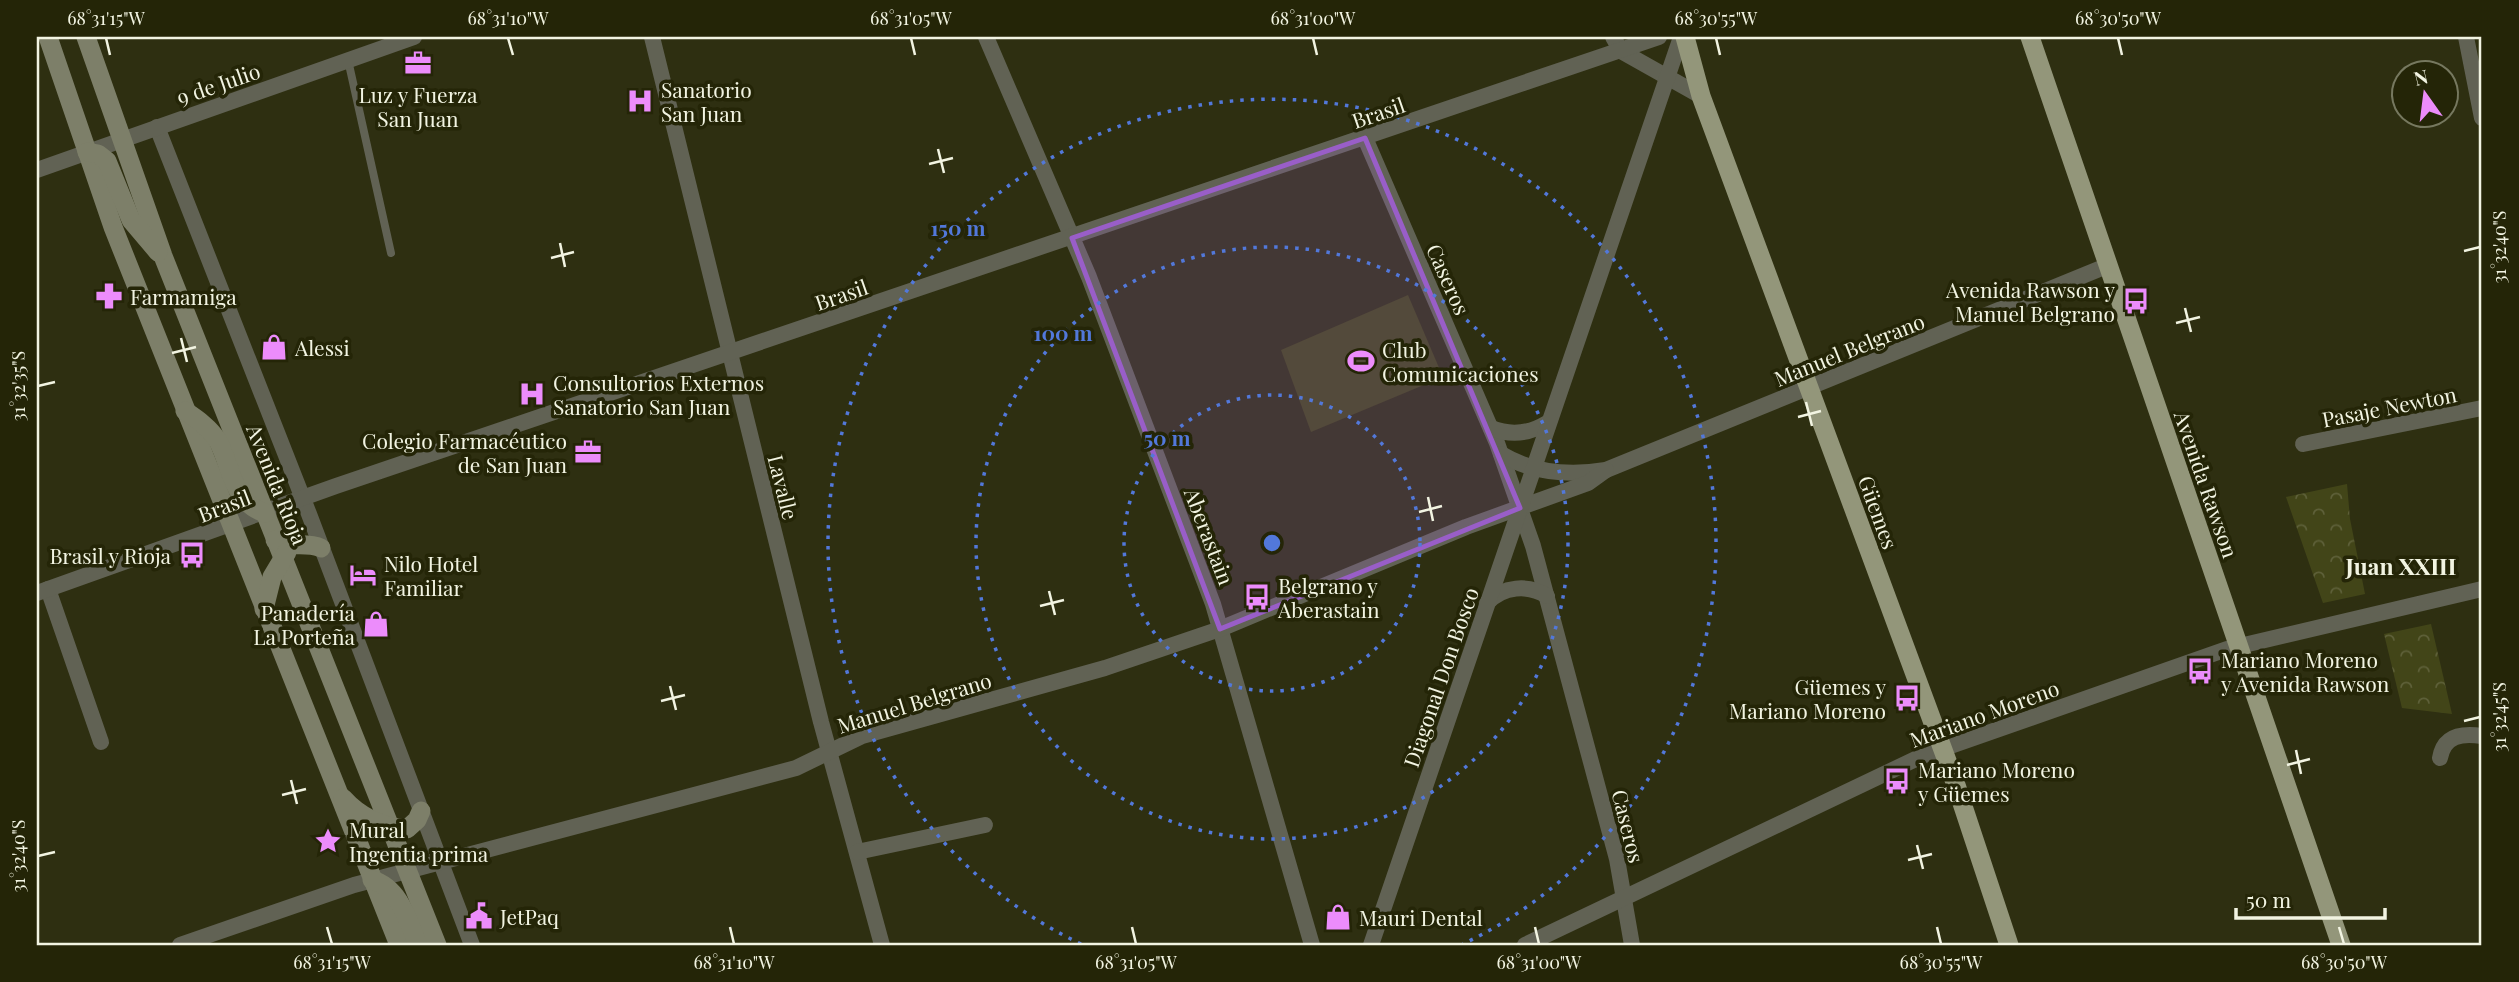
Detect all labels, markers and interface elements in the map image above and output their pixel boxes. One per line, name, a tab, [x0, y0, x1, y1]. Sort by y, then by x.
text: 68°31'15"W	[67, 6, 146, 30]
text: 68°31'10"W	[468, 6, 549, 30]
text: 68°31'05"W	[870, 6, 953, 30]
text: 68°31'00"W	[1271, 6, 1356, 30]
text: 68°30'55"W	[1675, 6, 1758, 30]
text: 68°30'50"W	[2075, 6, 2162, 30]
office icon: Luz y Fuerza San Juan	[403, 48, 433, 78]
street label: 9 de Julio	[173, 56, 263, 110]
north arrow	[2390, 60, 2460, 130]
text: N	[2411, 62, 2431, 91]
place label: Sanatorio San Juan	[661, 75, 752, 127]
place label: Luz y Fuerza San Juan	[358, 80, 478, 132]
hospital icon: Sanatorio San Juan	[625, 86, 655, 116]
street label: Brasil	[1348, 90, 1408, 134]
text: 31°32'40"S	[2487, 210, 2511, 284]
text: 150 m	[931, 213, 985, 241]
street label: Caseros	[1421, 239, 1477, 319]
street label: Brasil	[811, 272, 871, 316]
place label: Avenida Rawson y Manuel Belgrano	[1945, 275, 2115, 327]
pharmacy icon: Farmamiga	[94, 281, 124, 311]
place label: Farmamiga	[130, 282, 237, 310]
bus stop icon: Avenida Rawson y Manuel Belgrano	[2121, 286, 2151, 316]
street label: Manuel Belgrano	[1770, 306, 1928, 392]
text: 100 m	[1033, 318, 1093, 346]
shop icon: Alessi	[259, 332, 289, 362]
place label: Alessi	[294, 333, 350, 361]
place label: Club Comunicaciones	[1382, 335, 1539, 387]
sports icon: Club Comunicaciones	[1346, 346, 1376, 376]
text: 31°32'35"S	[6, 351, 30, 421]
place label: Consultorios Externos Sanatorio San Juan	[553, 368, 764, 420]
hospital icon: Consultorios Externos Sanatorio San Juan	[517, 379, 547, 409]
street label: Pasaje Newton	[2319, 379, 2459, 433]
street label: Avenida Rawson	[2168, 406, 2245, 562]
street label: Avenida Rioja	[241, 419, 315, 549]
text: 50 m	[1143, 423, 1191, 451]
place label: Colegio Farmacéutico de San Juan	[362, 426, 567, 478]
office icon: Colegio Farmacéutico de San Juan	[573, 437, 603, 467]
street label: Lavalle	[762, 452, 806, 522]
street label: Güemes	[1853, 471, 1905, 553]
street label: Brasil	[194, 482, 254, 528]
street label: Aberastain	[1178, 483, 1241, 589]
centre of rings	[1260, 531, 1284, 555]
bus stop icon: Brasil y Rioja	[177, 540, 207, 570]
place label: Brasil y Rioja	[49, 541, 172, 569]
place label: Nilo Hotel Familiar	[384, 549, 478, 601]
district label: Juan XXIII	[2345, 550, 2456, 581]
hotel icon: Nilo Hotel Familiar	[348, 560, 378, 590]
place label: Belgrano y Aberastain	[1277, 571, 1380, 623]
bus stop icon: Belgrano y Aberastain	[1242, 582, 1272, 612]
street label: Diagonal Don Bosco	[1396, 583, 1484, 771]
place label: Panadería La Porteña	[253, 598, 356, 650]
shop icon: Panadería La Porteña	[361, 609, 391, 639]
place label: Mariano Moreno y Avenida Rawson	[2220, 645, 2390, 697]
bus stop icon: Mariano Moreno y Avenida Rawson	[2185, 656, 2215, 686]
street label: Manuel Belgrano	[833, 665, 995, 739]
place label: Güemes y Mariano Moreno	[1729, 672, 1886, 724]
street label: Mariano Moreno	[1905, 673, 2063, 753]
text: 31°32'45"S	[2487, 682, 2511, 752]
bus stop icon: Güemes y Mariano Moreno	[1892, 683, 1922, 713]
place label: Mariano Moreno y Güemes	[1917, 755, 2075, 807]
bus stop icon: Mariano Moreno y Güemes	[1882, 766, 1912, 796]
street label: Caseros	[1606, 786, 1652, 866]
place label: Mural Ingentia prima	[349, 815, 489, 867]
text: 31°32'40"S	[6, 819, 30, 893]
place icon: Mural Ingentia prima	[313, 826, 343, 856]
scale bar	[2236, 877, 2384, 921]
text: 50 m	[2246, 885, 2292, 913]
public building icon: JetPaq	[464, 901, 494, 931]
place label: JetPaq	[499, 902, 559, 930]
shop icon: Mauri Dental	[1323, 902, 1353, 932]
place label: Mauri Dental	[1359, 903, 1483, 931]
text: 68°31'15"W	[293, 950, 372, 974]
text: 68°31'10"W	[694, 950, 775, 974]
text: 68°31'05"W	[1095, 950, 1178, 974]
text: 68°31'00"W	[1497, 950, 1582, 974]
text: 68°30'55"W	[1900, 950, 1983, 974]
text: 68°30'50"W	[2301, 950, 2388, 974]

